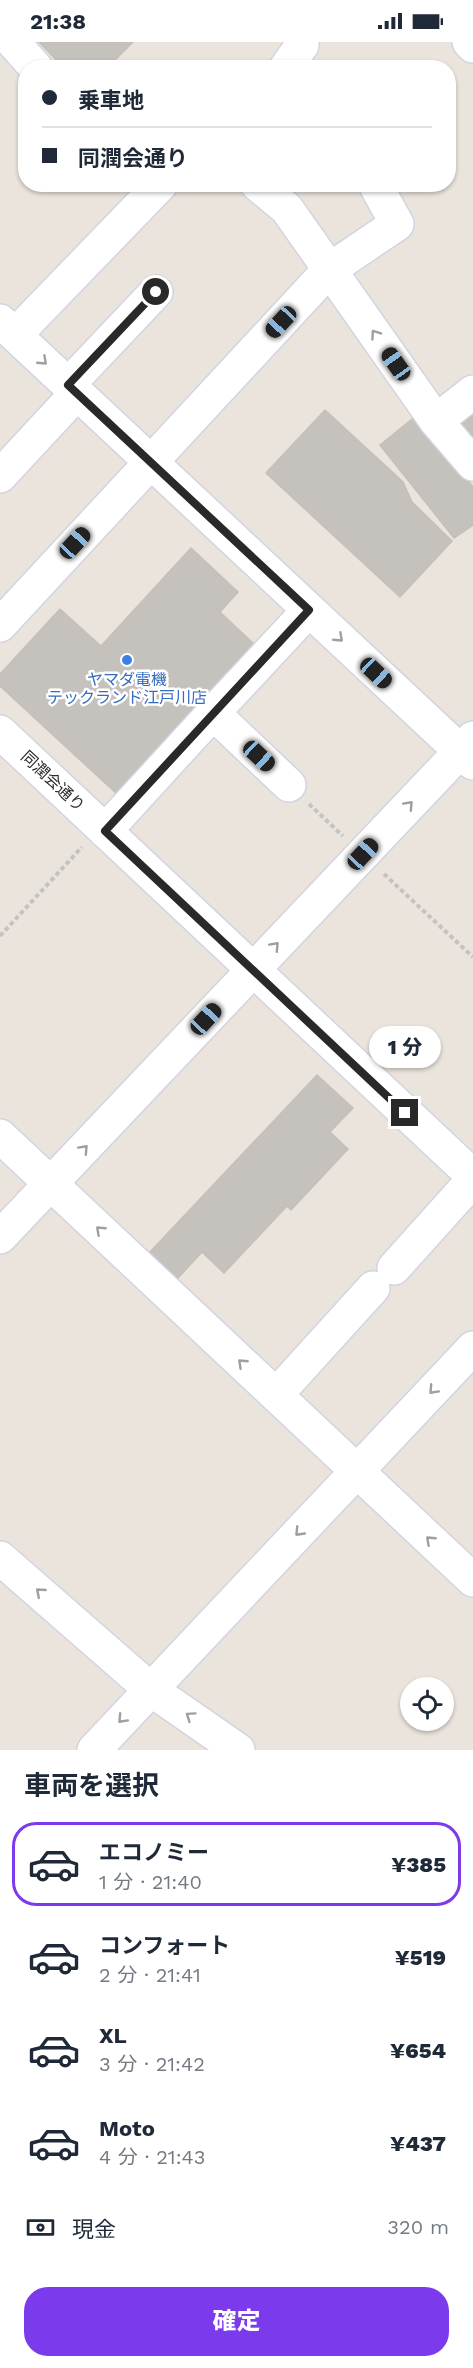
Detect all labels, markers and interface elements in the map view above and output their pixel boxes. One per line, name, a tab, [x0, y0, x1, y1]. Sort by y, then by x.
text: 21:38	[30, 9, 86, 34]
text: 乗車地	[78, 88, 144, 113]
text: 同潤会通り	[78, 146, 188, 171]
route start	[142, 278, 169, 305]
car	[262, 303, 300, 341]
one-way arrow	[371, 330, 382, 341]
car	[378, 344, 414, 384]
one-way arrow	[36, 354, 46, 365]
car	[56, 524, 94, 562]
one-way arrow	[332, 631, 342, 642]
marker: ヤマダ電機 テックランド江戸川店	[120, 653, 134, 667]
car	[357, 654, 395, 692]
place label: ヤマダ電機 テックランド江戸川店	[47, 670, 207, 707]
car	[240, 737, 278, 775]
street label: 同潤会通り	[17, 747, 89, 815]
one-way arrow	[402, 801, 413, 812]
car	[344, 835, 382, 873]
one-way arrow	[268, 943, 279, 954]
car	[187, 1000, 225, 1038]
callout: 1 分	[369, 1026, 441, 1068]
text: 1 分	[388, 1035, 422, 1059]
route end	[391, 1099, 418, 1126]
one-way arrow	[76, 1145, 87, 1156]
one-way arrow	[96, 1226, 106, 1237]
one-way arrow	[238, 1359, 249, 1370]
one-way arrow	[429, 1384, 440, 1394]
one-way arrow	[296, 1525, 307, 1536]
one-way arrow	[427, 1536, 437, 1547]
one-way arrow	[36, 1588, 47, 1599]
map controls	[400, 1677, 454, 1731]
button: locate	[400, 1677, 454, 1731]
one-way arrow	[186, 1712, 197, 1723]
one-way arrow	[118, 1713, 129, 1723]
text: 車両を選択	[24, 1770, 159, 1802]
icon: car	[27, 1837, 81, 1891]
text: エコノミー	[99, 1840, 209, 1865]
text: ¥385	[391, 1852, 446, 1877]
text: 1 分 · 21:40	[99, 1870, 202, 1894]
icon: car	[27, 1930, 81, 1984]
text: コンフォート	[99, 1933, 230, 1958]
text: ¥519	[395, 1945, 446, 1970]
text: 2 分 · 21:41	[99, 1963, 201, 1987]
icon: car	[27, 2023, 81, 2077]
text: XL	[99, 2023, 127, 2048]
text: ¥654	[390, 2038, 446, 2063]
text: 3 分 · 21:42	[99, 2052, 205, 2076]
icon: car	[27, 2116, 81, 2170]
text: Moto	[99, 2116, 155, 2141]
text: ¥437	[390, 2131, 446, 2156]
text: 4 分 · 21:43	[99, 2145, 205, 2169]
icon: cash	[24, 2211, 57, 2244]
text: 320 m	[387, 2215, 449, 2239]
text: 現金	[72, 2217, 116, 2242]
button: 確定	[24, 2287, 449, 2356]

